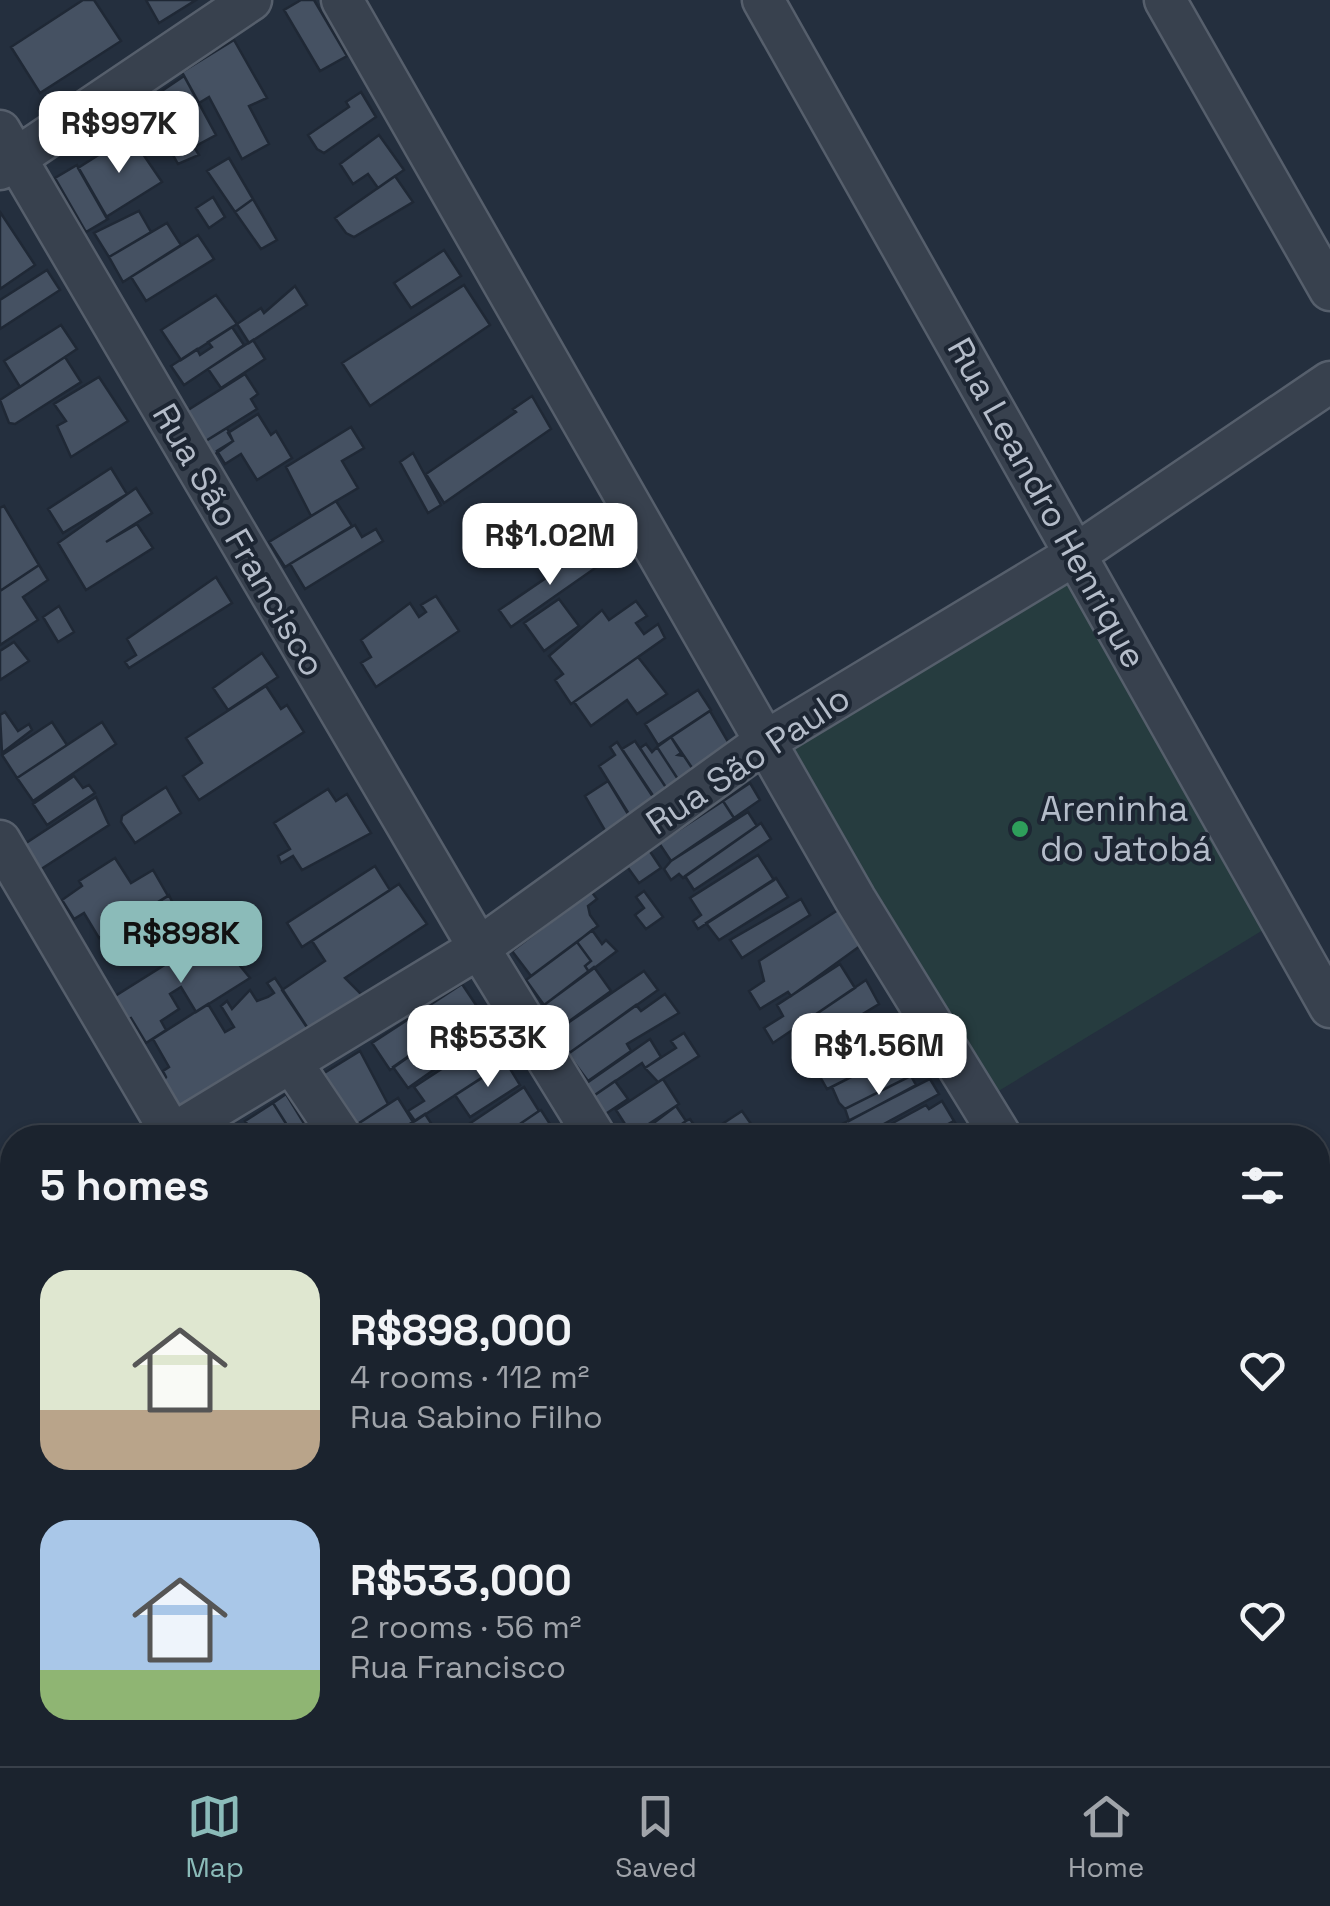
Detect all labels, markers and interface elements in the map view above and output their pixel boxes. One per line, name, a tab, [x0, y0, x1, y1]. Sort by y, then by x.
pin: R$997K	[38, 91, 200, 176]
text: R$997K	[61, 103, 177, 143]
street label: Rua Leandro Henrique	[938, 330, 1156, 676]
street label: Rua São Francisco	[143, 396, 335, 684]
pin: R$1.02M	[458, 503, 642, 588]
text: R$1.02M	[484, 515, 616, 555]
street label: Rua São Paulo	[638, 676, 858, 844]
place label: Areninha do Jatobá	[1040, 787, 1212, 871]
marker: Areninha do Jatobá	[1009, 818, 1031, 840]
pin: R$898K	[100, 901, 262, 986]
text: R$898K	[122, 913, 240, 953]
pin: R$533K	[407, 1005, 569, 1090]
pin: R$1.56M	[787, 1013, 971, 1098]
text: R$533K	[429, 1017, 547, 1057]
text: R$1.56M	[814, 1025, 944, 1065]
icon: filters	[1235, 1158, 1290, 1213]
text: 5 homes	[40, 1159, 210, 1212]
text: R$898,000	[350, 1304, 572, 1357]
icon: home	[120, 1310, 240, 1430]
icon: heart	[1235, 1343, 1290, 1398]
text: 4 rooms · 112 m²	[350, 1357, 590, 1397]
text: Rua Sabino Filho	[350, 1397, 603, 1437]
text: R$533,000	[350, 1554, 572, 1607]
icon: home	[120, 1560, 240, 1680]
icon: heart	[1235, 1593, 1290, 1648]
text: 2 rooms · 56 m²	[350, 1607, 582, 1647]
text: Rua Francisco	[350, 1647, 566, 1687]
tab: Map	[186, 1789, 244, 1885]
tab: Saved	[615, 1789, 697, 1885]
tab: Home	[1068, 1789, 1144, 1885]

